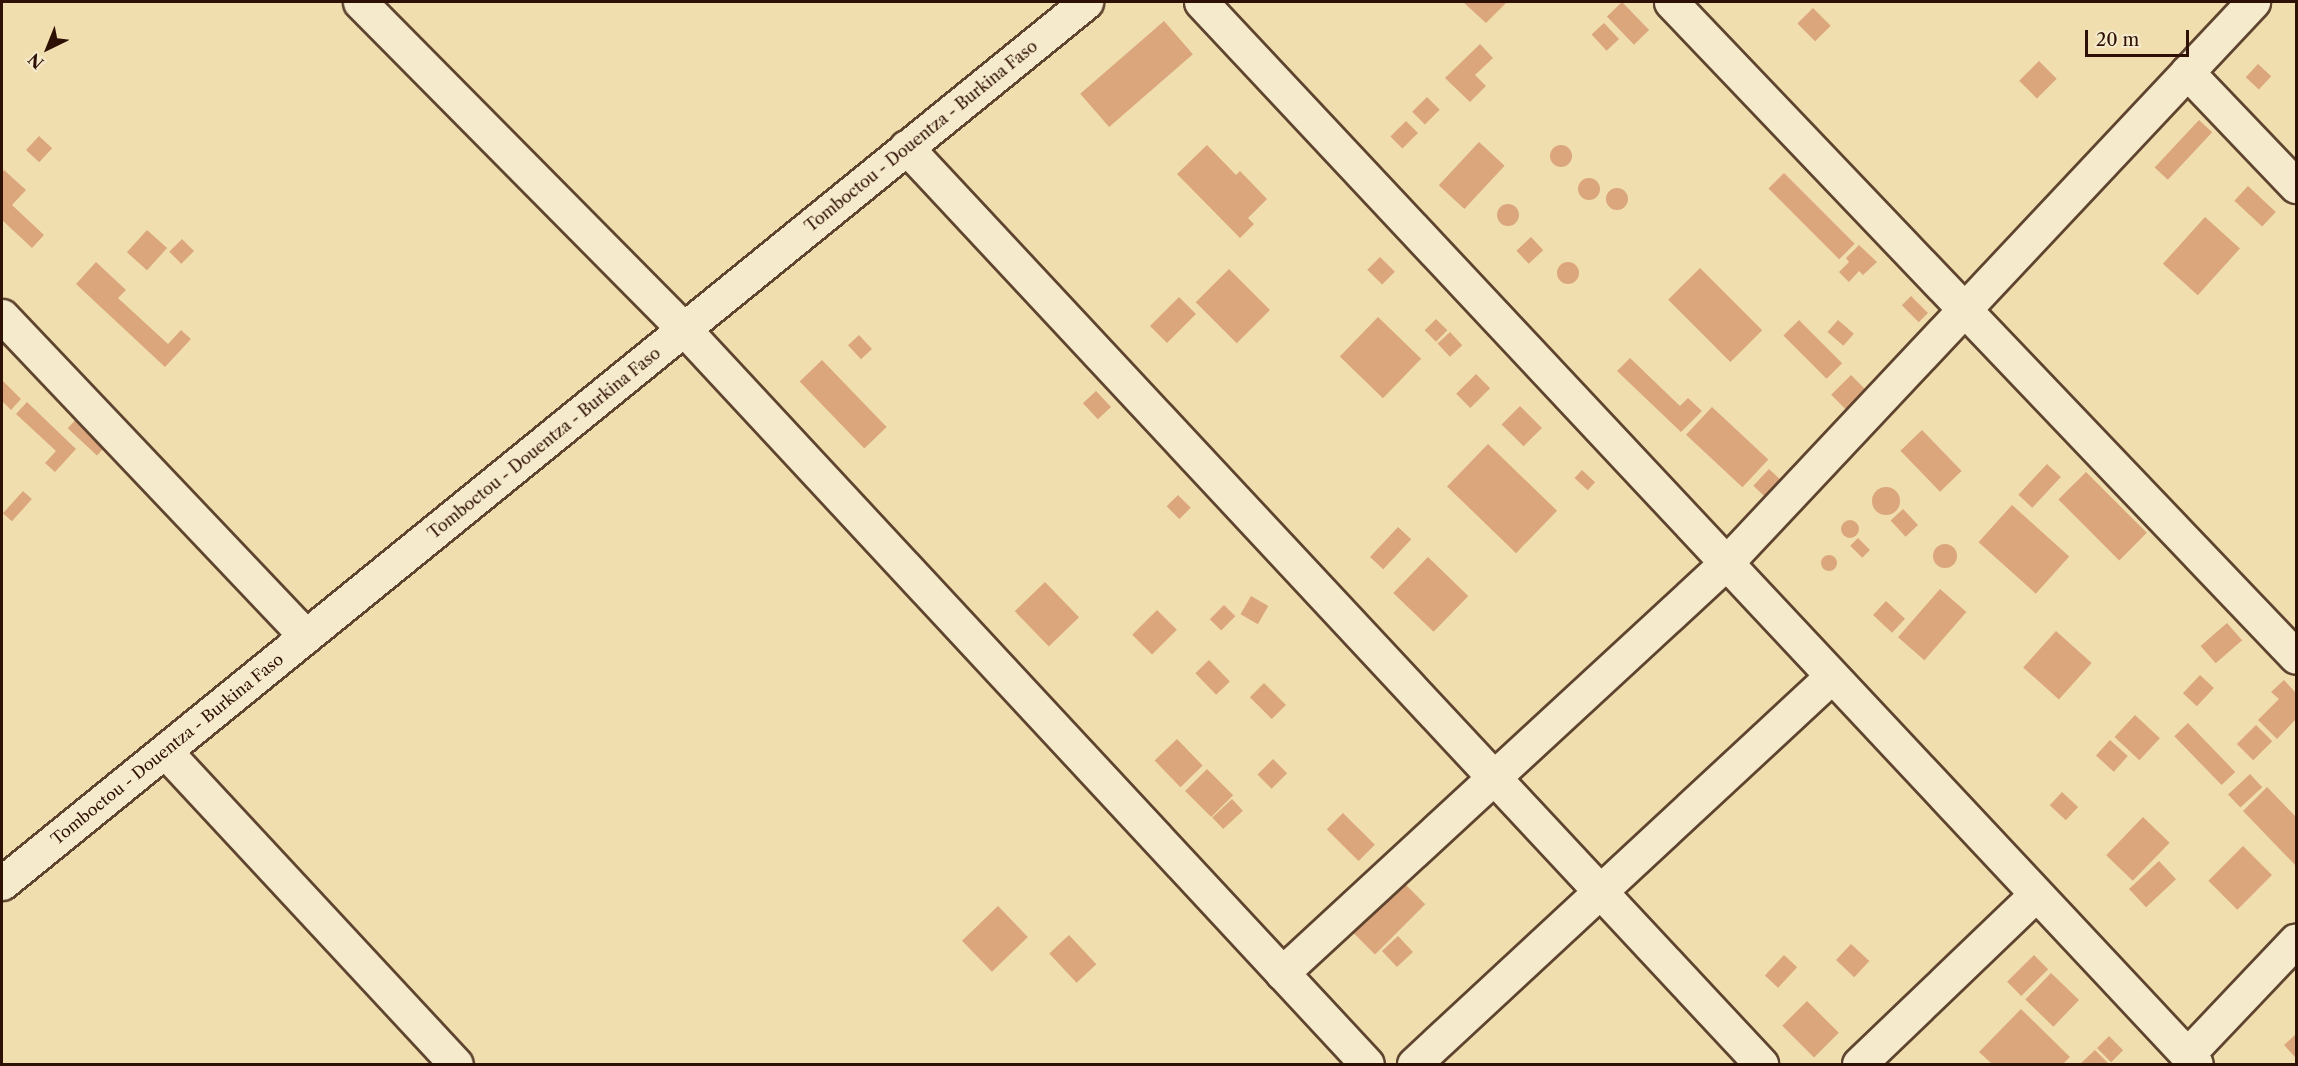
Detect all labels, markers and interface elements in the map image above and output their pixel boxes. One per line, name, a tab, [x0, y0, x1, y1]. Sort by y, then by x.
north arrow	[18, 18, 78, 78]
scale bar	[2088, 18, 2192, 56]
text: 20 m	[2096, 29, 2139, 51]
street label: Tomboctou - Douentza - Burkina Faso	[801, 36, 1041, 236]
text: N	[24, 49, 48, 73]
street label: Tomboctou - Douentza - Burkina Faso	[424, 343, 664, 543]
street label: Tomboctou - Douentza - Burkina Faso	[47, 649, 287, 849]

